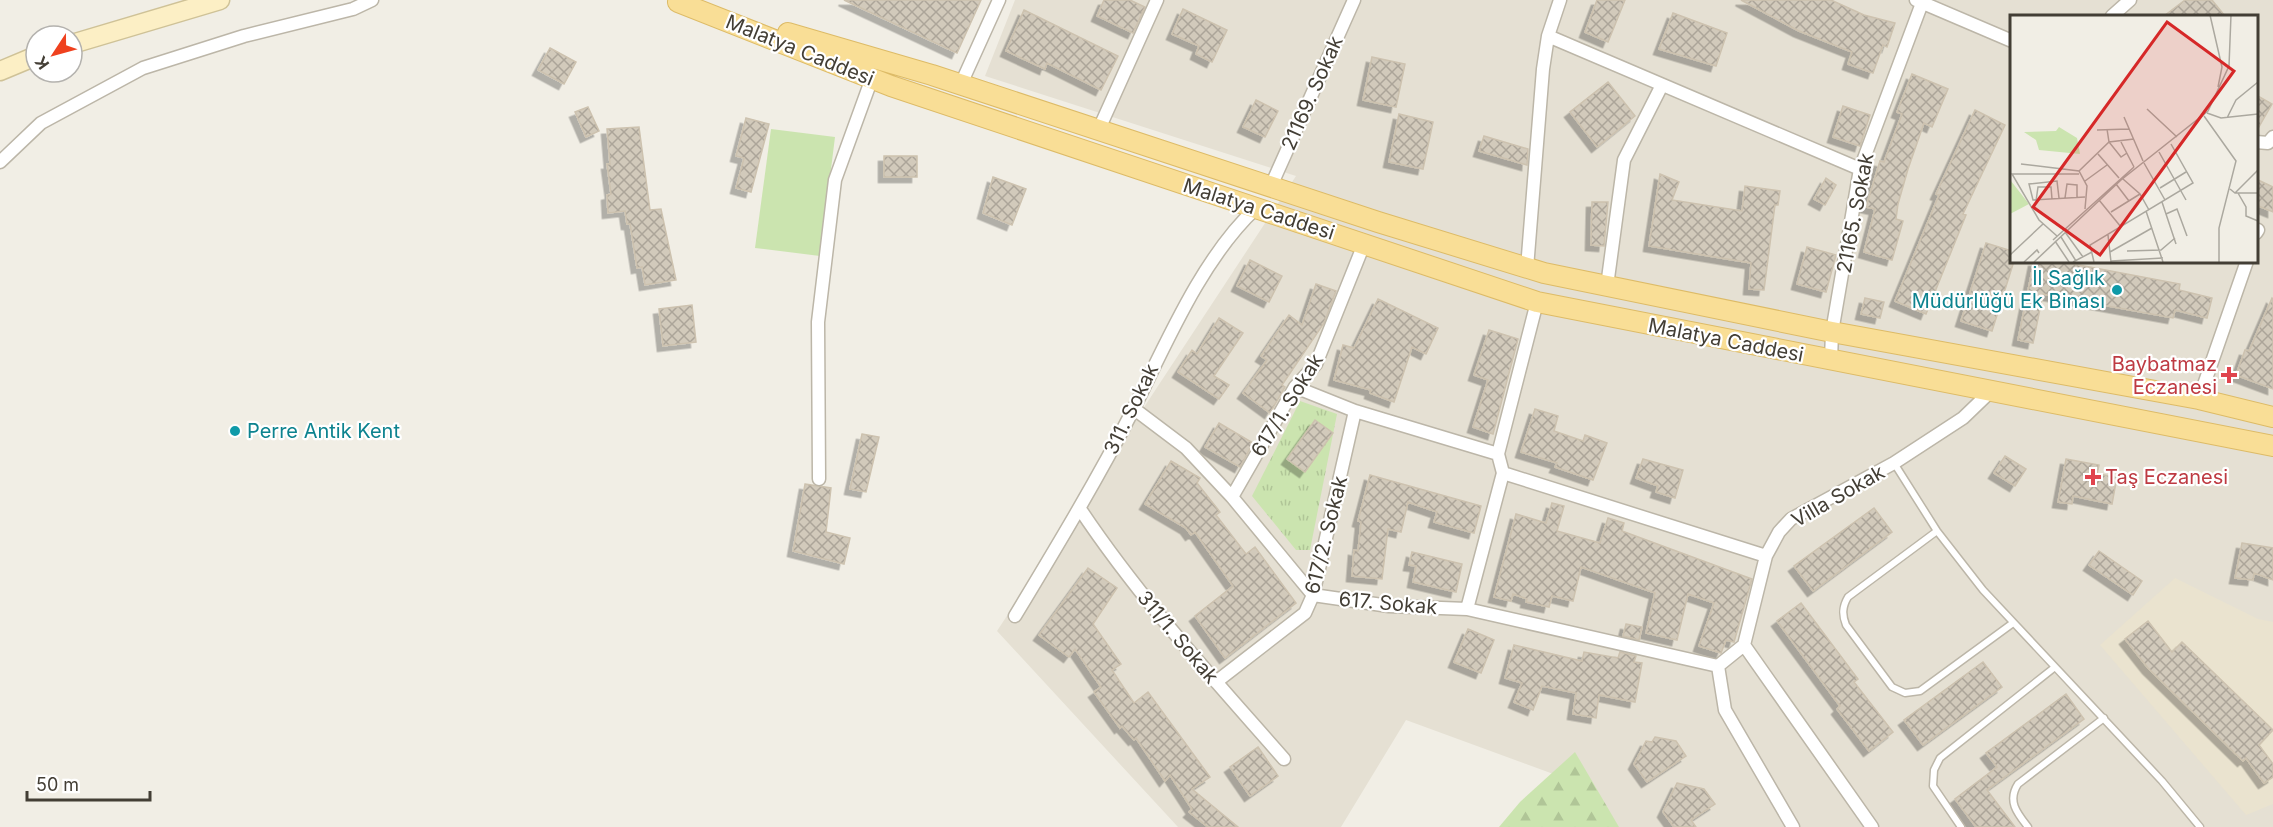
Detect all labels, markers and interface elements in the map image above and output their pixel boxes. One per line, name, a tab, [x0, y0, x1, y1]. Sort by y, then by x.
street label: Malatya Caddesi	[722, 9, 878, 91]
inset map	[2010, 15, 2258, 262]
north arrow	[24, 24, 84, 84]
street label: 21169. Sokak	[1276, 32, 1348, 154]
text: K	[30, 52, 53, 73]
street label: 21165. Sokak	[1832, 151, 1878, 275]
street label: Malatya Caddesi	[1180, 173, 1338, 245]
place label: İl Sağlık Müdürlüğü Ek Binası	[1912, 265, 2105, 313]
marker: İl Sağlık Müdürlüğü Ek Binası	[2110, 283, 2124, 297]
street label: Malatya Caddesi	[1646, 313, 1806, 367]
street label: 617/1. Sokak	[1246, 349, 1328, 461]
place label: Baybatmaz Eczanesi	[2112, 352, 2217, 399]
street label: 311. Sokak	[1099, 360, 1163, 458]
marker: Baybatmaz Eczanesi	[2222, 368, 2236, 382]
place label: Perre Antik Kent	[247, 419, 400, 443]
marker: Perre Antik Kent	[228, 424, 242, 438]
street label: Villa Sokak	[1787, 460, 1889, 532]
place label: Taş Eczanesi	[2105, 465, 2228, 489]
marker: Taş Eczanesi	[2086, 470, 2100, 484]
street label: 617/2. Sokak	[1300, 474, 1352, 596]
street label: 311/1. Sokak	[1132, 586, 1224, 688]
street label: 617. Sokak	[1338, 587, 1438, 619]
scale bar	[27, 764, 150, 802]
text: 50 m	[36, 774, 79, 795]

